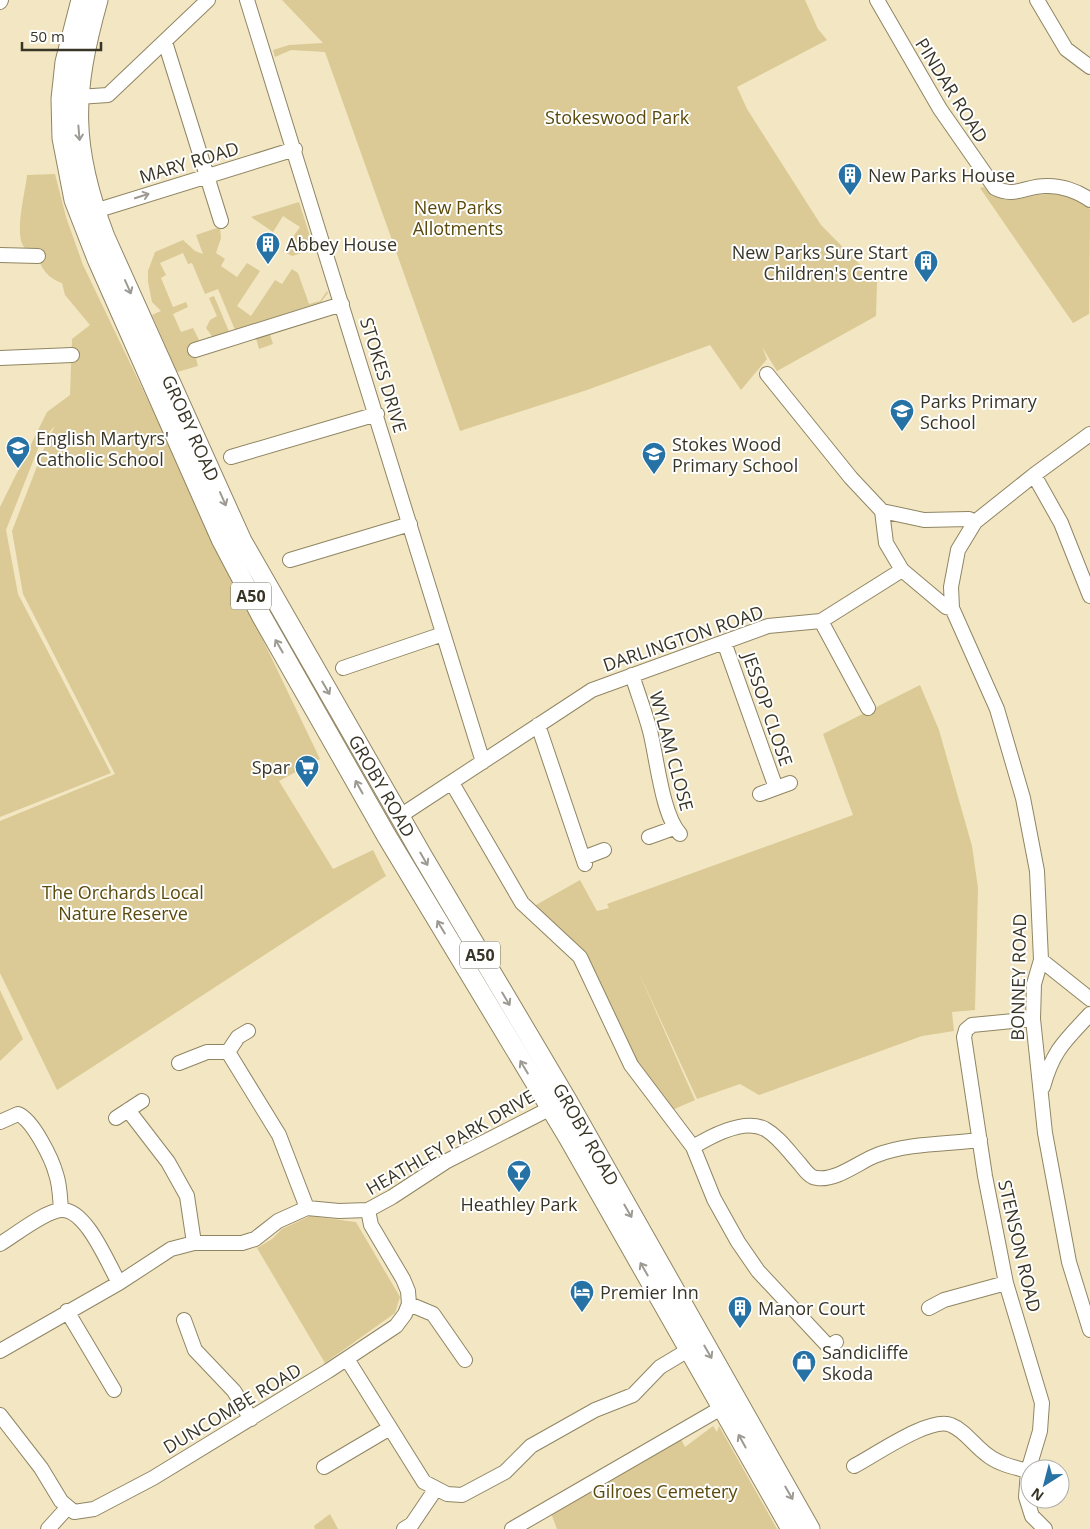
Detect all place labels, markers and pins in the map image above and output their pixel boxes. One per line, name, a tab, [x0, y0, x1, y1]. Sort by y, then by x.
building icon: New Parks House	[837, 162, 863, 196]
place label: New Parks House	[868, 163, 1015, 187]
building icon: Abbey House	[255, 231, 281, 265]
place label: Abbey House	[286, 232, 397, 256]
place label: New Parks Sure Start Children's Centre	[732, 240, 908, 285]
building icon: New Parks Sure Start Children's Centre	[913, 249, 939, 283]
place label: Parks Primary School	[920, 389, 1038, 434]
school or university icon: Parks Primary School	[889, 398, 915, 432]
place label: English Martyrs' Catholic School	[36, 426, 169, 471]
place label: Stokes Wood Primary School	[672, 432, 798, 477]
school or university icon: English Martyrs' Catholic School	[5, 435, 31, 469]
school or university icon: Stokes Wood Primary School	[641, 441, 667, 475]
supermarket icon: Spar	[294, 754, 320, 788]
place label: Spar	[252, 755, 291, 779]
bar icon: Heathley Park	[506, 1159, 532, 1193]
place label: Heathley Park	[461, 1192, 578, 1216]
hotel icon: Premier Inn	[569, 1279, 595, 1313]
place label: Premier Inn	[600, 1280, 699, 1304]
building icon: Manor Court	[727, 1295, 753, 1329]
place label: Manor Court	[758, 1296, 865, 1320]
place label: Sandicliffe Skoda	[822, 1340, 908, 1385]
shop icon: Sandicliffe Skoda	[791, 1349, 817, 1383]

